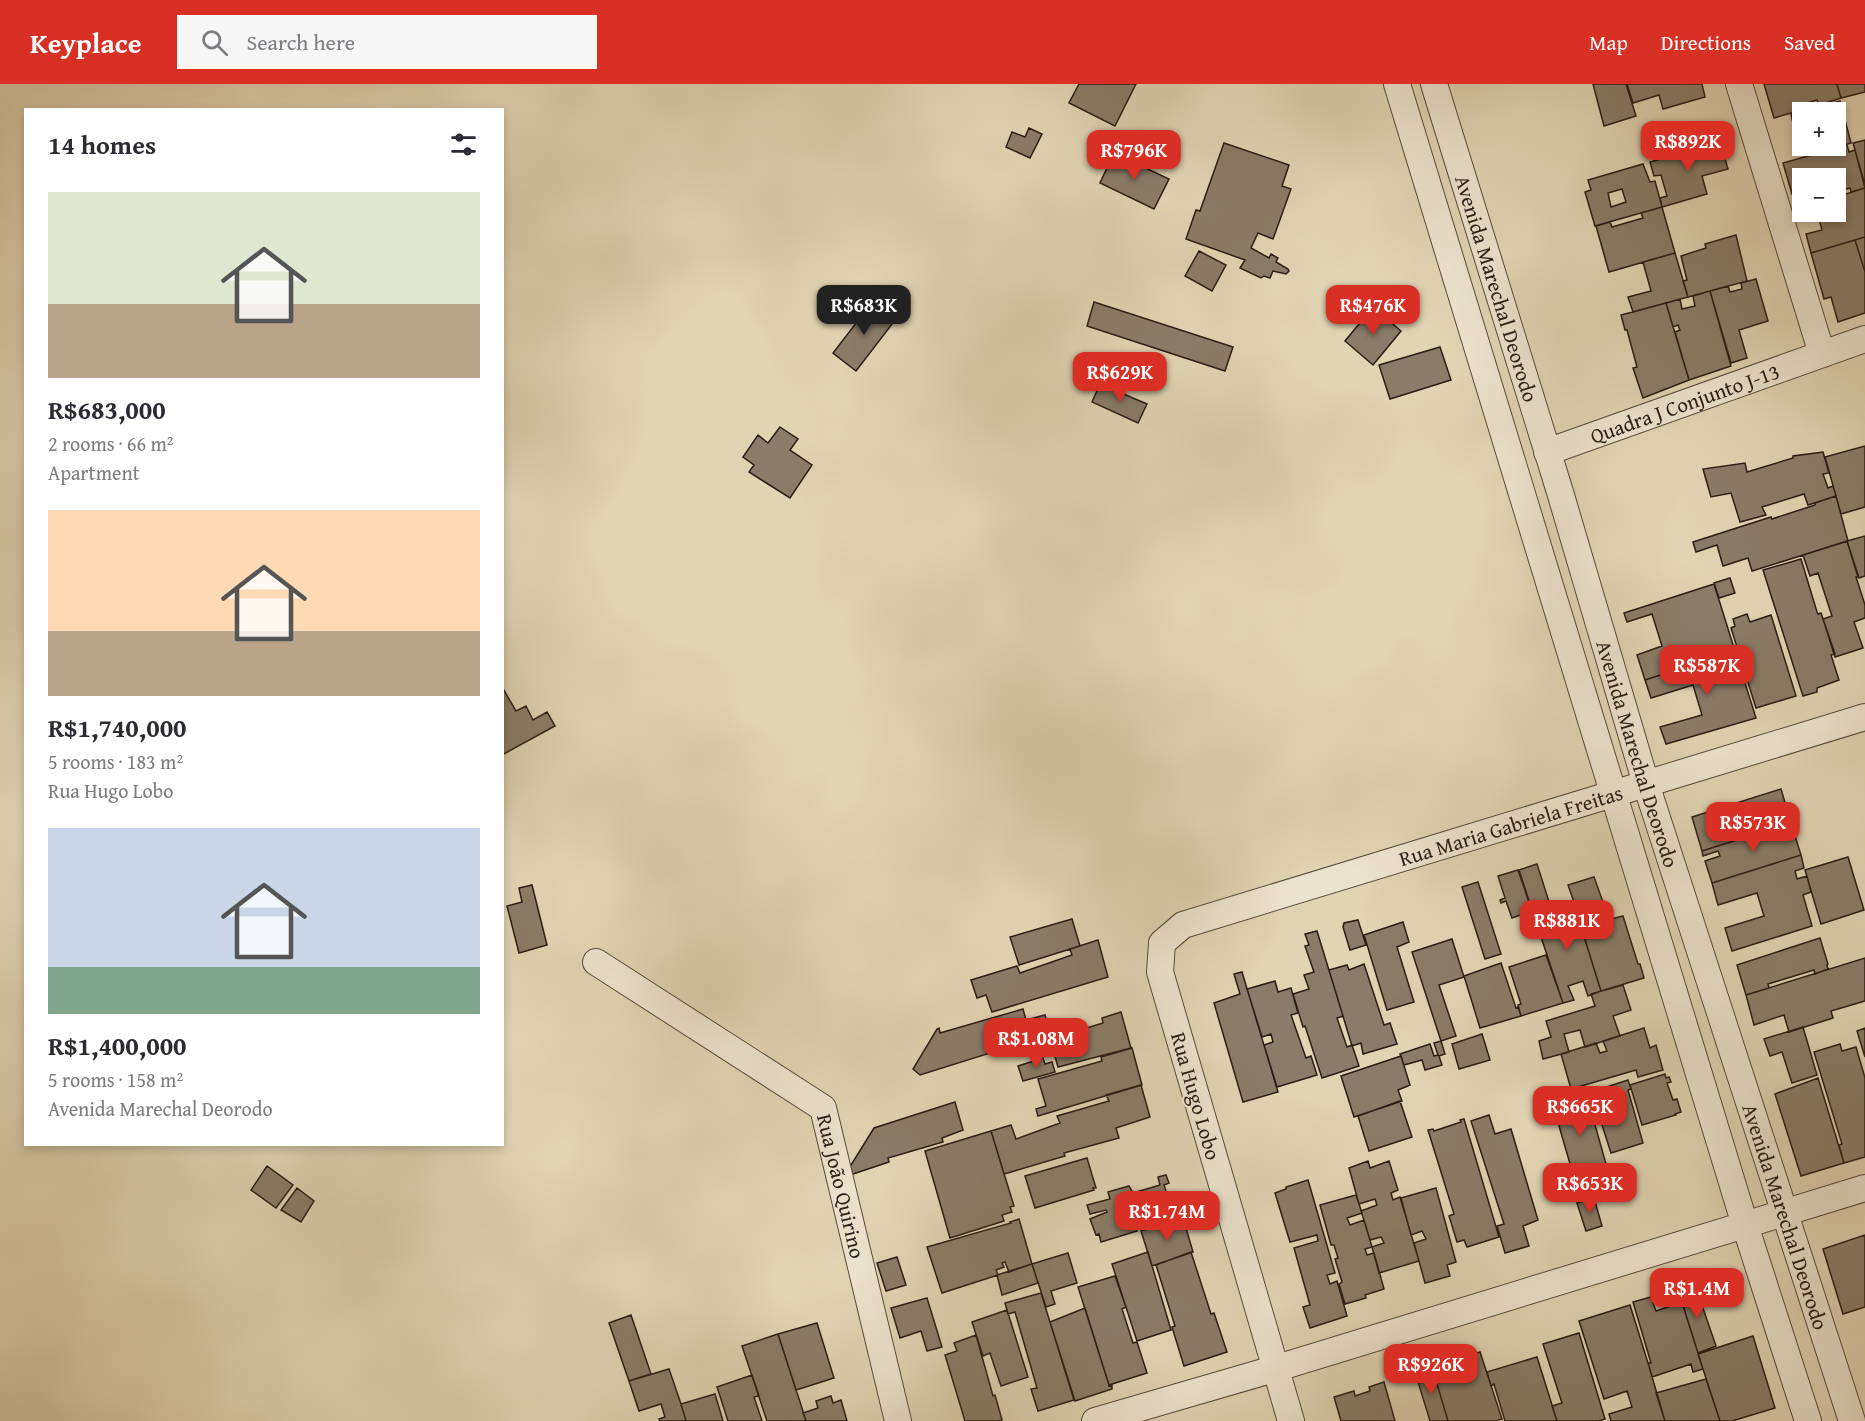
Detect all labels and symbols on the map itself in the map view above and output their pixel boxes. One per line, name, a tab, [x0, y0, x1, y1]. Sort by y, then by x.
pin: R$892K	[1639, 121, 1737, 172]
pin: R$796K	[1085, 130, 1183, 181]
street label: Avenida Marechal Deorodo	[1448, 171, 1547, 406]
pin: R$683K	[815, 285, 913, 336]
pin: R$476K	[1324, 285, 1422, 336]
pin: R$629K	[1071, 352, 1169, 403]
street label: Quadra J Conjunto J-13	[1586, 355, 1784, 451]
street label: Avenida Marechal Deorodo	[1589, 636, 1687, 871]
pin: R$587K	[1658, 645, 1756, 696]
street label: Rua Maria Gabriela Freitas	[1395, 776, 1626, 874]
pin: R$573K	[1704, 802, 1802, 853]
pin: R$881K	[1518, 900, 1616, 951]
pin: R$1.08M	[981, 1018, 1091, 1069]
street label: Rua Hugo Lobo	[1163, 1028, 1229, 1164]
pin: R$665K	[1531, 1086, 1629, 1137]
street label: Avenida Marechal Deorodo	[1735, 1099, 1837, 1334]
street label: Rua João Quirino	[809, 1110, 874, 1261]
pin: R$653K	[1541, 1163, 1639, 1214]
pin: R$1.74M	[1112, 1191, 1222, 1242]
pin: R$1.4M	[1648, 1268, 1746, 1319]
pin: R$926K	[1382, 1344, 1480, 1395]

